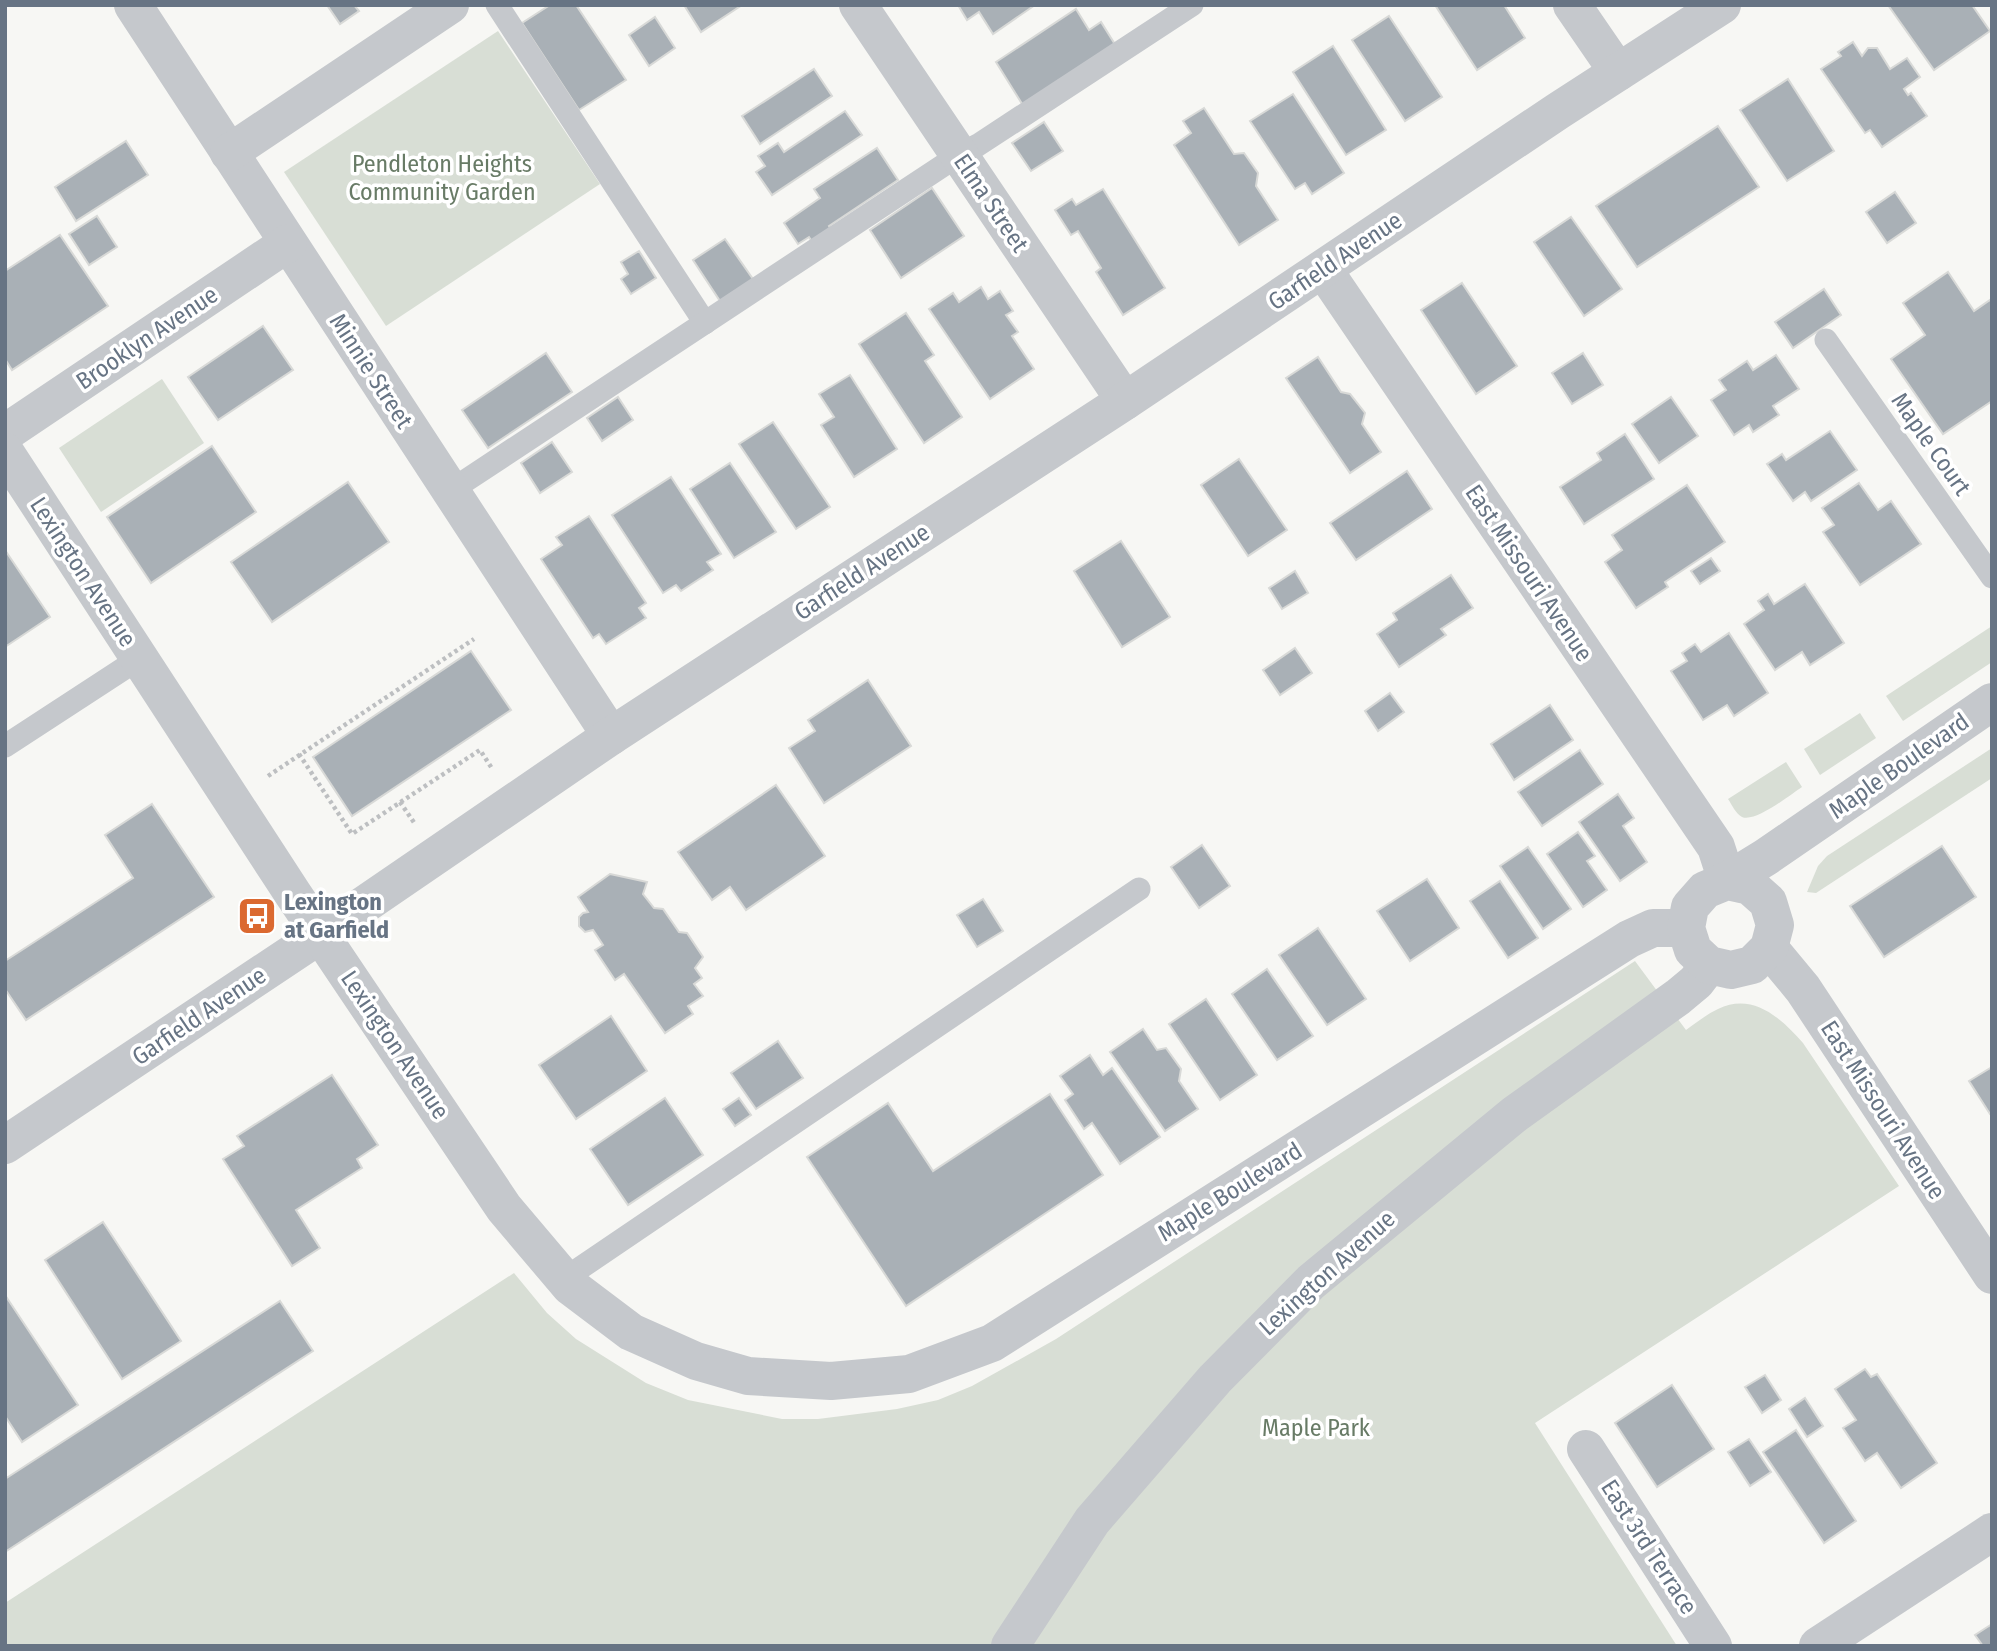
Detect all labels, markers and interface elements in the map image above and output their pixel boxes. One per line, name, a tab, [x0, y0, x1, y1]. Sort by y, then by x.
street label: Elma Street	[948, 149, 1034, 258]
park label: Pendleton Heights Community Garden	[348, 150, 536, 206]
street label: Garfield Avenue	[1263, 206, 1407, 316]
street label: Brooklyn Avenue	[71, 280, 223, 396]
street label: Minnie Street	[324, 308, 418, 434]
street label: Maple Court	[1886, 387, 1977, 501]
street label: East Missouri Avenue	[1460, 479, 1598, 667]
street label: Lexington Avenue	[24, 492, 142, 652]
street label: Garfield Avenue	[789, 518, 935, 626]
street label: Maple Boulevard	[1824, 707, 1974, 825]
place label: Lexington at Garfield	[284, 888, 389, 944]
bus stop icon: Lexington at Garfield	[236, 895, 278, 937]
street label: Garfield Avenue	[127, 961, 271, 1071]
street label: Lexington Avenue	[335, 966, 455, 1124]
street label: East Missouri Avenue	[1815, 1016, 1951, 1204]
street label: Maple Boulevard	[1153, 1137, 1307, 1247]
street label: Lexington Avenue	[1253, 1205, 1401, 1341]
park label: Maple Park	[1262, 1414, 1371, 1442]
street label: East 3rd Terrace	[1595, 1475, 1703, 1619]

